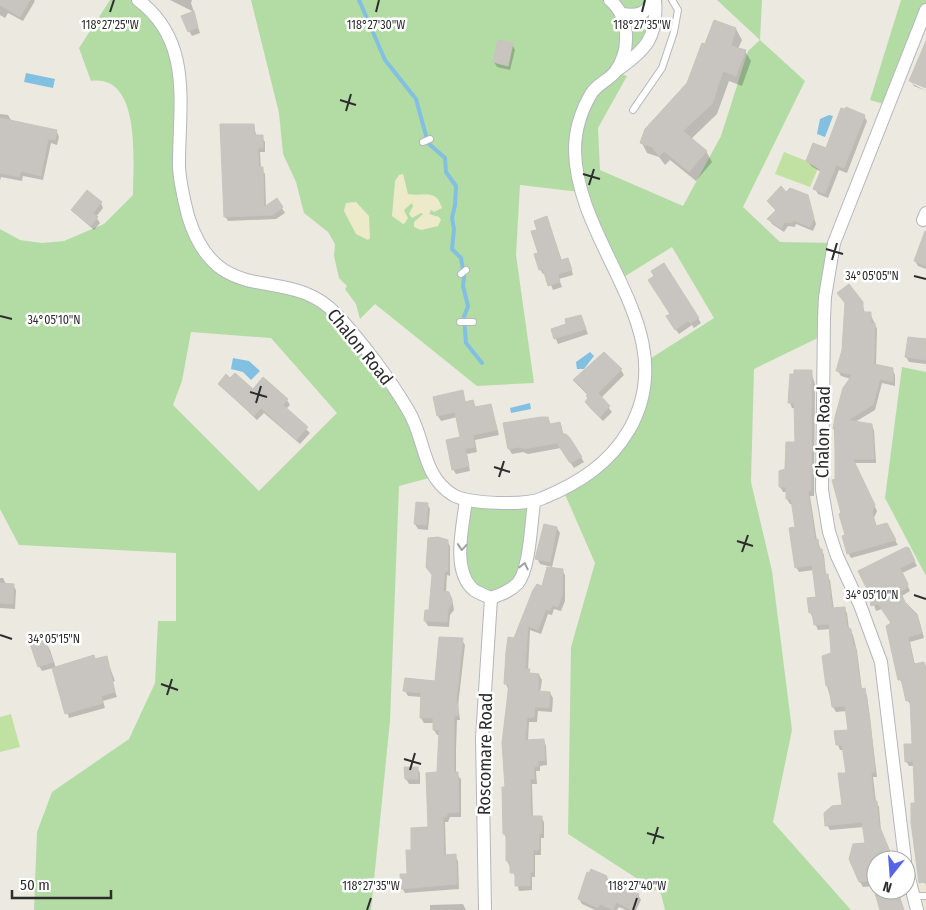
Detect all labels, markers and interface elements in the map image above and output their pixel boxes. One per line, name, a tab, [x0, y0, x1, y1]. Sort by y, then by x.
text: 118°27'25"W	[81, 18, 139, 32]
text: 118°27'30"W	[347, 18, 405, 32]
text: 118°27'35"W	[613, 18, 671, 32]
text: 34°05'05"N	[845, 269, 899, 283]
street label: Chalon Road	[322, 304, 398, 390]
text: 34°05'10"N	[27, 313, 81, 327]
street label: Chalon Road	[811, 386, 835, 478]
one-way arrow	[456, 543, 467, 551]
one-way arrow	[518, 562, 529, 571]
text: 34°05'10"N	[845, 588, 899, 602]
text: 34°05'15"N	[28, 632, 80, 646]
street label: Roscomare Road	[473, 693, 497, 815]
north arrow	[866, 850, 916, 900]
scale bar	[12, 868, 111, 900]
text: 50 m	[20, 876, 50, 894]
text: N	[881, 878, 894, 896]
text: 118°27'35"W	[342, 879, 400, 893]
text: 118°27'40"W	[608, 879, 666, 893]

